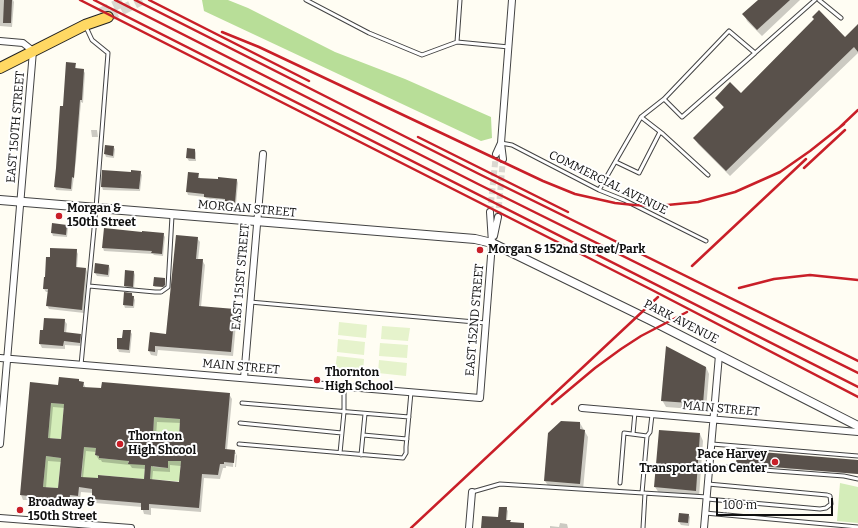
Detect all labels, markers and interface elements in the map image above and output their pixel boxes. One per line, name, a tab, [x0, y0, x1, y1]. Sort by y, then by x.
street label: EAST 150TH STREET	[4, 70, 28, 184]
street label: COMMERCIAL AVENUE	[546, 148, 670, 218]
street label: MORGAN STREET	[197, 198, 297, 220]
place label: Morgan & 150th Street	[67, 202, 136, 230]
marker: Morgan & 150th Street	[54, 211, 64, 221]
street label: EAST 151ST STREET	[229, 223, 253, 331]
place label: Morgan & 152nd Street/Park	[488, 243, 645, 257]
marker: Morgan & 152nd Street/Park	[475, 245, 485, 255]
street label: EAST 152ND STREET	[463, 263, 487, 377]
street label: PARK AVENUE	[641, 297, 721, 347]
street label: MAIN STREET	[202, 356, 280, 378]
place label: Thornton High School	[325, 366, 393, 394]
marker: Thornton High School	[312, 375, 322, 385]
street label: MAIN STREET	[682, 398, 760, 420]
place label: Thornton High Shcool	[128, 430, 196, 458]
marker: Thornton High Shcool	[115, 439, 125, 449]
place label: Pace Harvey Transportation Center	[639, 448, 767, 476]
marker: Pace Harvey Transportation Center	[770, 457, 780, 467]
scale bar	[718, 490, 835, 516]
place label: Broadway & 150th Street	[28, 496, 97, 524]
text: 100 m	[723, 498, 757, 512]
marker: Broadway & 150th Street	[15, 505, 25, 515]

